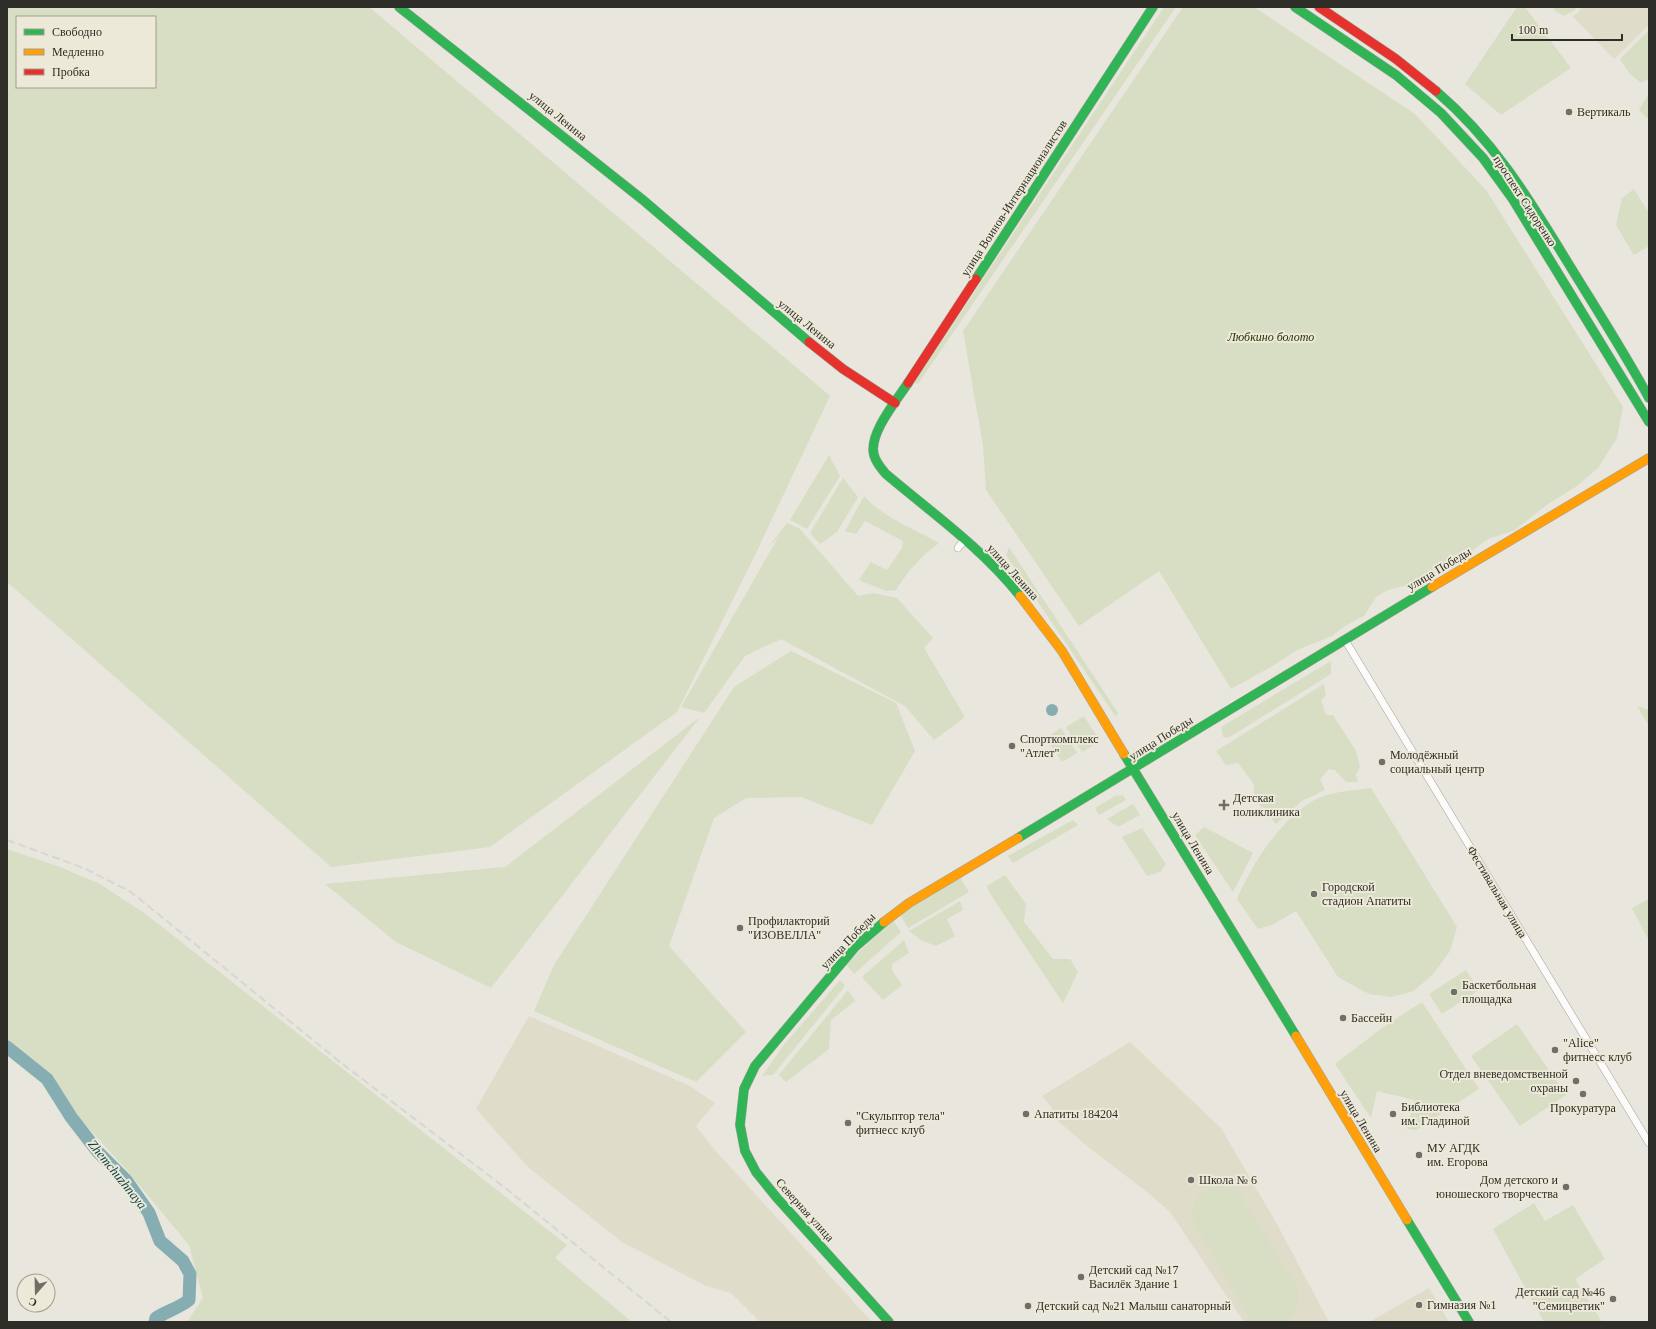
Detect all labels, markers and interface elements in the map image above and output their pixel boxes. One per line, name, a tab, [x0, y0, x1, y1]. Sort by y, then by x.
legend	[16, 16, 156, 88]
scale bar	[1512, 16, 1622, 42]
text: 100 m	[1518, 23, 1549, 37]
text: Свободно	[52, 25, 102, 39]
text: Медленно	[52, 45, 104, 59]
text: Пробка	[52, 65, 90, 79]
street label: улица Ленина	[526, 88, 590, 144]
place label: Вертикаль	[1577, 105, 1631, 119]
marker: Вертикаль	[1564, 107, 1574, 117]
street label: улица Воинов-Интернационалистов	[958, 117, 1070, 279]
street label: проспект Сидоренко	[1490, 153, 1560, 249]
street label: улица Ленина	[775, 296, 839, 352]
park label: Любкино болото	[1227, 330, 1314, 344]
street label: улица Ленина	[984, 541, 1042, 603]
street label: улица Победы	[1404, 544, 1474, 594]
street label: улица Победы	[1127, 713, 1195, 763]
place label: Спорткомплекс "Атлет"	[1020, 732, 1099, 760]
marker: Спорткомплекс "Атлет"	[1007, 741, 1017, 751]
place label: Молодёжный социальный центр	[1390, 748, 1485, 776]
marker: Молодёжный социальный центр	[1377, 757, 1387, 767]
place label: Детская поликлиника	[1233, 791, 1300, 819]
marker: Детская поликлиника	[1218, 799, 1230, 811]
street label: улица Ленина	[1169, 809, 1218, 877]
street label: Фестивальная улица	[1464, 844, 1530, 941]
place label: Городской стадион Апатиты	[1322, 880, 1411, 908]
marker: Городской стадион Апатиты	[1309, 889, 1319, 899]
street label: улица Победы	[818, 910, 878, 972]
place label: Профилакторий "ИЗОВЕЛЛА"	[748, 914, 830, 942]
marker: Профилакторий "ИЗОВЕЛЛА"	[735, 923, 745, 933]
place label: Баскетбольная площадка	[1462, 978, 1537, 1006]
marker: Баскетбольная площадка	[1449, 987, 1459, 997]
place label: Бассейн	[1351, 1011, 1393, 1025]
marker: Бассейн	[1338, 1013, 1348, 1023]
place label: "Alice" фитнесс клуб	[1563, 1036, 1632, 1064]
marker: "Alice" фитнесс клуб	[1550, 1045, 1560, 1055]
place label: Отдел вневедомственной охраны	[1439, 1067, 1569, 1095]
marker: Отдел вневедомственной охраны	[1571, 1076, 1581, 1086]
street label: улица Ленина	[1337, 1087, 1386, 1155]
marker: Прокуратура	[1578, 1089, 1588, 1099]
place label: Библиотека им. Гладиной	[1401, 1100, 1470, 1128]
place label: Прокуратура	[1550, 1101, 1617, 1115]
place label: Апатиты 184204	[1034, 1107, 1118, 1121]
place label: "Скульптор тела" фитнесс клуб	[856, 1109, 945, 1137]
marker: Апатиты 184204	[1021, 1109, 1031, 1119]
marker: Библиотека им. Гладиной	[1388, 1109, 1398, 1119]
marker: "Скульптор тела" фитнесс клуб	[843, 1118, 853, 1128]
water label: Zhemchuzhnaya	[85, 1137, 150, 1212]
place label: МУ АГДК им. Егорова	[1427, 1141, 1488, 1169]
marker: МУ АГДК им. Егорова	[1414, 1150, 1424, 1160]
place label: Школа № 6	[1199, 1173, 1257, 1187]
place label: Дом детского и юношеского творчества	[1436, 1173, 1559, 1201]
street label: Северная улица	[773, 1175, 838, 1245]
marker: Школа № 6	[1186, 1175, 1196, 1185]
marker: Дом детского и юношеского творчества	[1561, 1182, 1571, 1192]
place label: Детский сад №17 Василёк Здание 1	[1089, 1263, 1179, 1291]
marker: Детский сад №17 Василёк Здание 1	[1076, 1272, 1086, 1282]
north arrow	[16, 1273, 56, 1313]
place label: Детский сад №46 "Семицветик"	[1516, 1285, 1605, 1313]
marker: Детский сад №46 "Семицветик"	[1608, 1294, 1618, 1304]
text: С	[27, 1295, 38, 1309]
place label: Гимназия №1	[1427, 1298, 1496, 1312]
place label: Детский сад №21 Малыш санаторный	[1036, 1299, 1232, 1313]
marker: Гимназия №1	[1414, 1300, 1424, 1310]
marker: Детский сад №21 Малыш санаторный	[1023, 1301, 1033, 1311]

